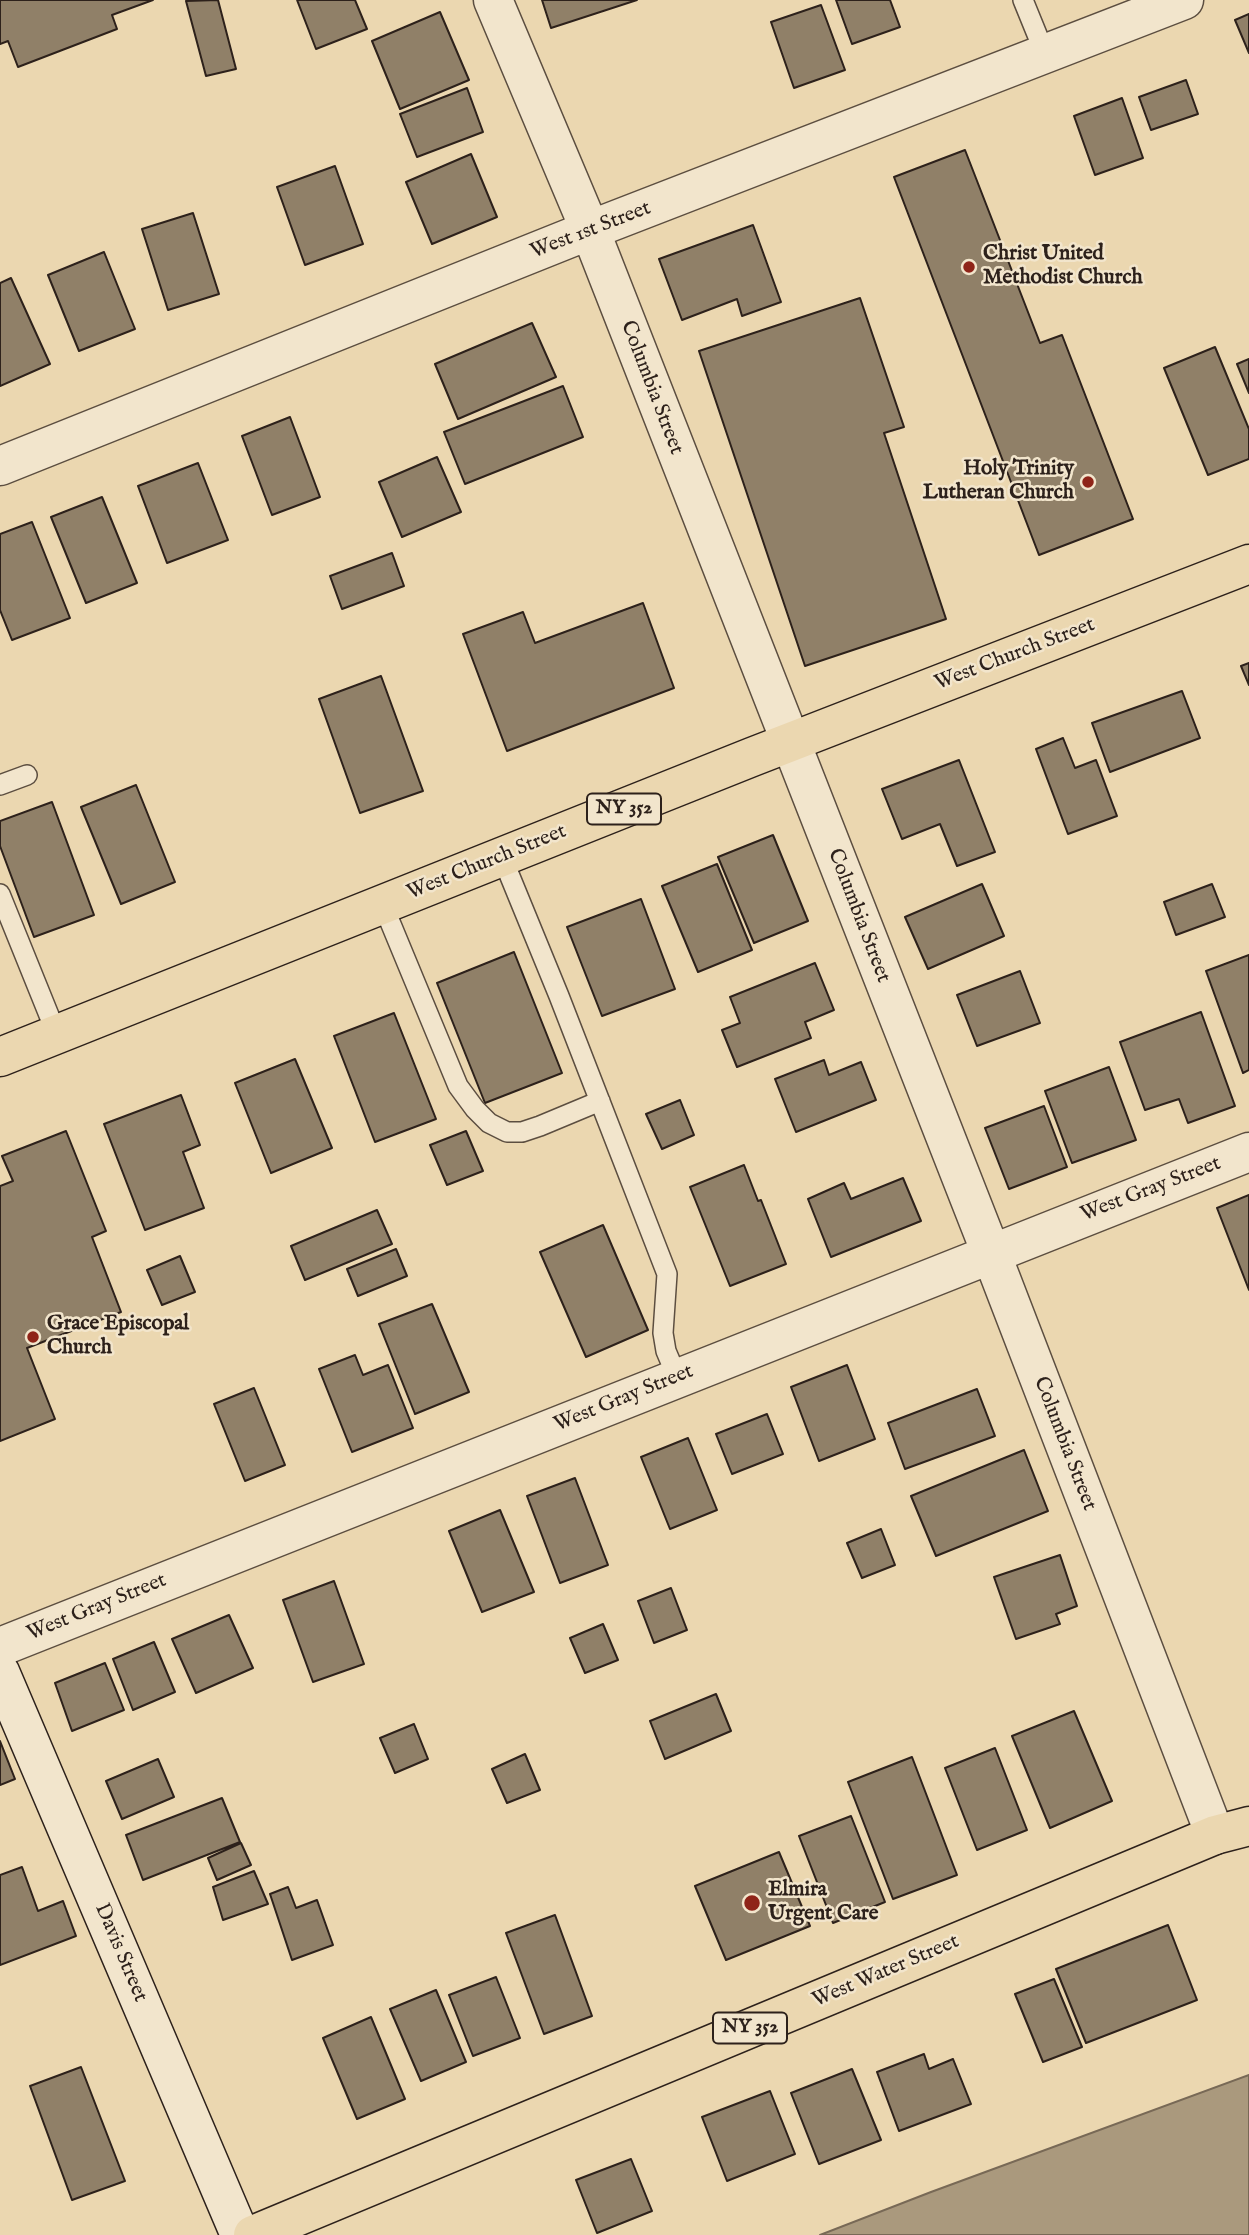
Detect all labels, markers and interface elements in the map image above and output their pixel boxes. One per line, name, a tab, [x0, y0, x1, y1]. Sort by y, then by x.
street label: West 1st Street	[527, 196, 655, 266]
place label: Christ United Methodist Church	[983, 242, 1143, 292]
marker: Christ United Methodist Church	[961, 259, 977, 275]
street label: Columbia Street	[614, 317, 688, 459]
place label: Holy Trinity Lutheran Church	[923, 457, 1074, 507]
marker: Holy Trinity Lutheran Church	[1080, 474, 1096, 490]
street label: West Church Street	[931, 613, 1099, 697]
road number: NY 352	[587, 794, 661, 824]
street label: West Church Street	[404, 820, 570, 906]
street label: Columbia Street	[821, 845, 895, 987]
street label: West Gray Street	[1077, 1152, 1225, 1228]
place label: Grace Episcopal Church	[47, 1312, 189, 1362]
marker: Grace Episcopal Church	[25, 1329, 41, 1345]
street label: West Gray Street	[551, 1360, 697, 1438]
street label: Columbia Street	[1027, 1373, 1101, 1515]
street label: West Gray Street	[24, 1569, 170, 1647]
place label: Elmira Urgent Care	[768, 1878, 878, 1928]
marker: Elmira Urgent Care	[742, 1893, 762, 1913]
street label: Davis Street	[88, 1900, 152, 2006]
street label: West Water Street	[809, 1930, 963, 2014]
road number: NY 352	[713, 2012, 787, 2044]

